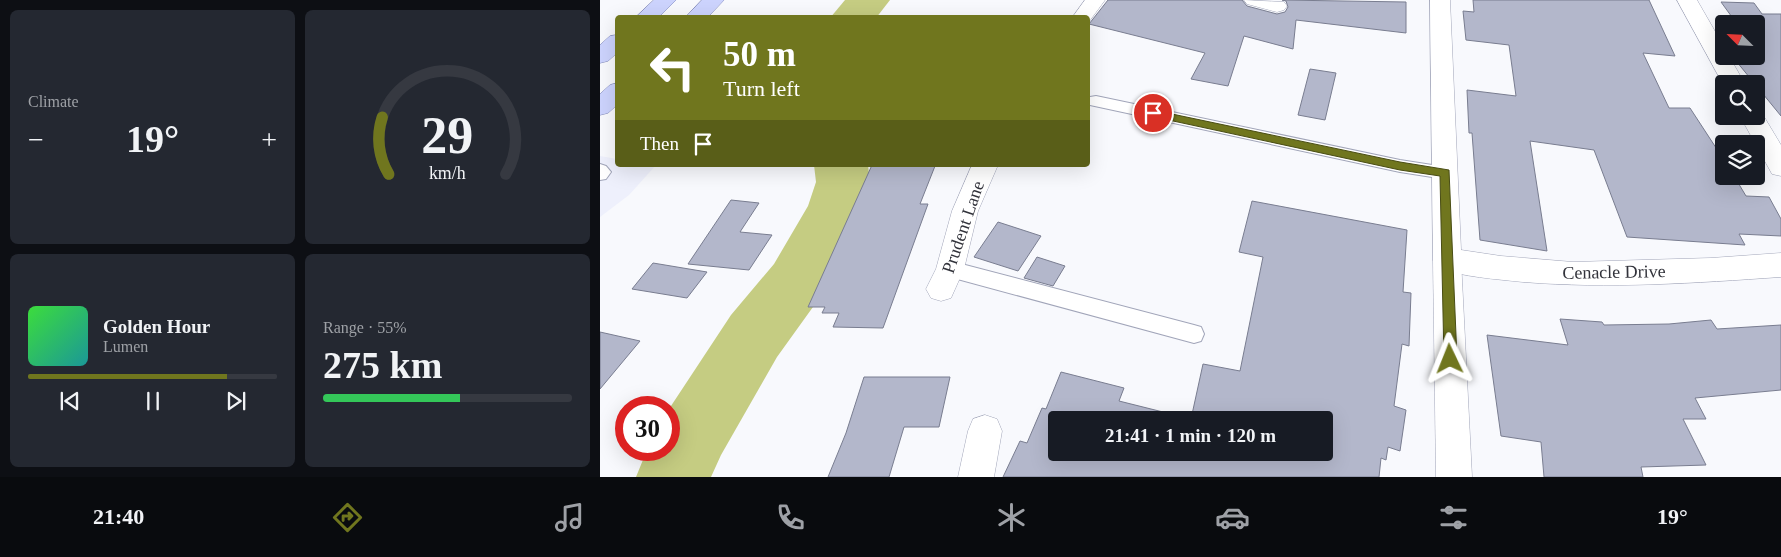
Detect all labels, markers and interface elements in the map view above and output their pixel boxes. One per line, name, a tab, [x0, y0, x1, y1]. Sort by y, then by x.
north arrow	[1715, 15, 1765, 65]
map controls	[1715, 15, 1765, 185]
icon: left	[640, 35, 705, 100]
text: 50 m	[723, 35, 796, 74]
button: search	[1715, 75, 1765, 125]
text: Turn left	[723, 76, 800, 101]
pin	[1132, 92, 1174, 134]
text: Climate	[28, 93, 79, 110]
icon: arrive	[1139, 99, 1167, 127]
text: 29	[422, 107, 474, 164]
text: 19°	[126, 118, 179, 160]
text: −	[28, 124, 44, 155]
text: +	[261, 124, 277, 155]
icon: arrive	[689, 130, 717, 158]
text: Then	[640, 133, 679, 154]
button: layers	[1715, 135, 1765, 185]
text: km/h	[429, 163, 466, 183]
street label: Prudent Lane	[938, 178, 988, 276]
street label: Cenacle Drive	[1562, 261, 1666, 283]
text: Golden Hour	[103, 316, 210, 337]
text: Range · 55%	[323, 319, 407, 336]
position arrow	[1423, 332, 1475, 384]
text: Lumen	[103, 338, 148, 355]
text: 275 km	[323, 344, 442, 386]
icon: previous	[56, 387, 84, 415]
icon: pause	[139, 387, 167, 415]
icon: next	[222, 387, 250, 415]
speed limit sign: 30	[615, 396, 680, 461]
text: 21:41 · 1 min · 120 m	[1105, 425, 1276, 446]
icon: directions	[330, 500, 365, 535]
icon: music	[552, 500, 587, 535]
icon: phone	[773, 500, 808, 535]
icon: climate	[994, 500, 1029, 535]
icon: car	[1215, 500, 1250, 535]
icon: filters	[1436, 500, 1471, 535]
text: 21:40	[93, 504, 144, 529]
text: 19°	[1657, 504, 1688, 529]

